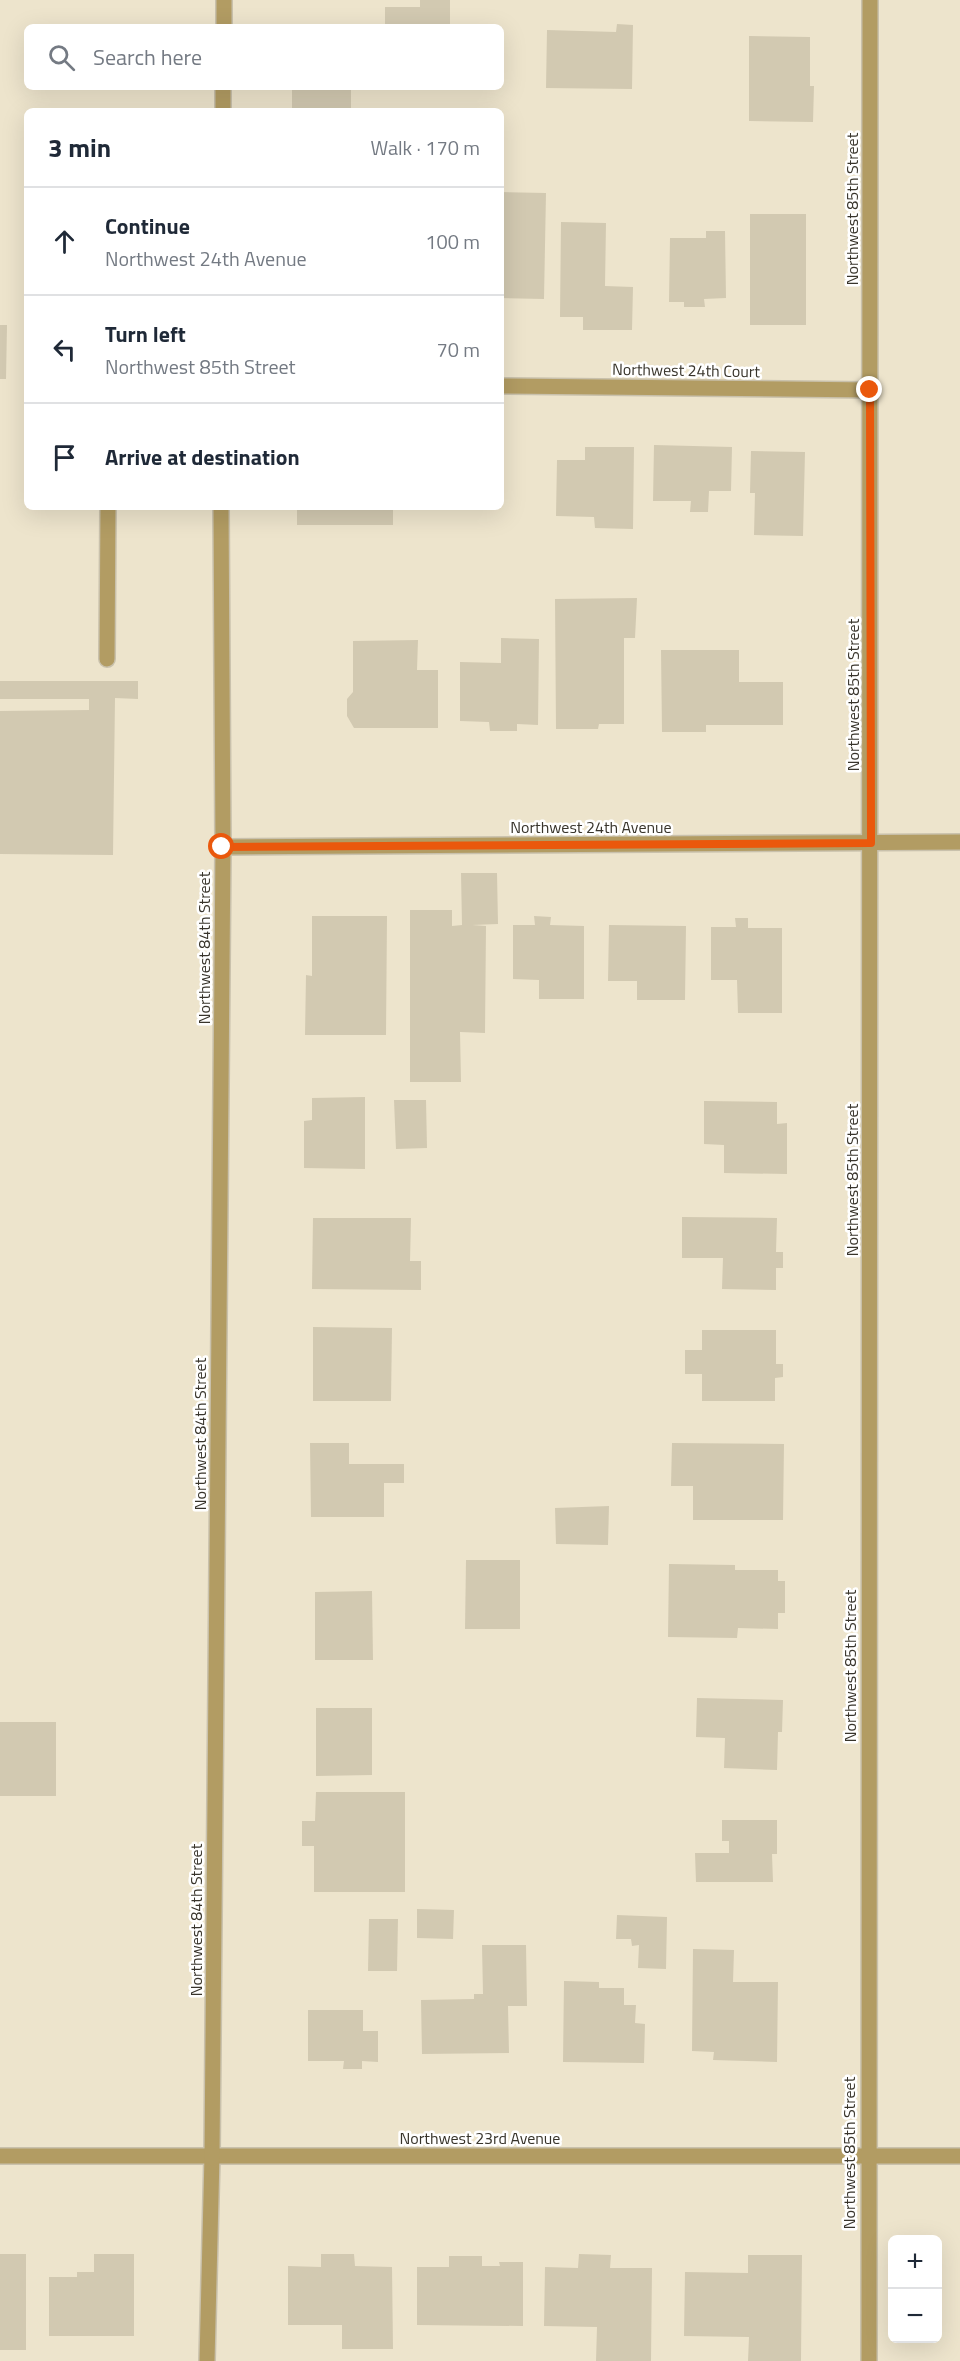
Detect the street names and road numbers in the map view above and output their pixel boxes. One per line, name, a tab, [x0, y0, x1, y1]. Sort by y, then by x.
street label: Northwest 85th Street	[840, 132, 864, 285]
street label: Northwest 24th Court	[612, 357, 761, 383]
street label: Northwest 85th Street	[841, 618, 865, 771]
street label: Northwest 24th Avenue	[510, 815, 672, 839]
street label: Northwest 84th Street	[192, 871, 216, 1024]
street label: Northwest 85th Street	[840, 1103, 864, 1256]
street label: Northwest 84th Street	[188, 1357, 212, 1510]
street label: Northwest 85th Street	[838, 1589, 862, 1742]
street label: Northwest 84th Street	[184, 1843, 208, 1996]
street label: Northwest 85th Street	[837, 2076, 861, 2229]
street label: Northwest 23rd Avenue	[400, 2126, 560, 2150]

